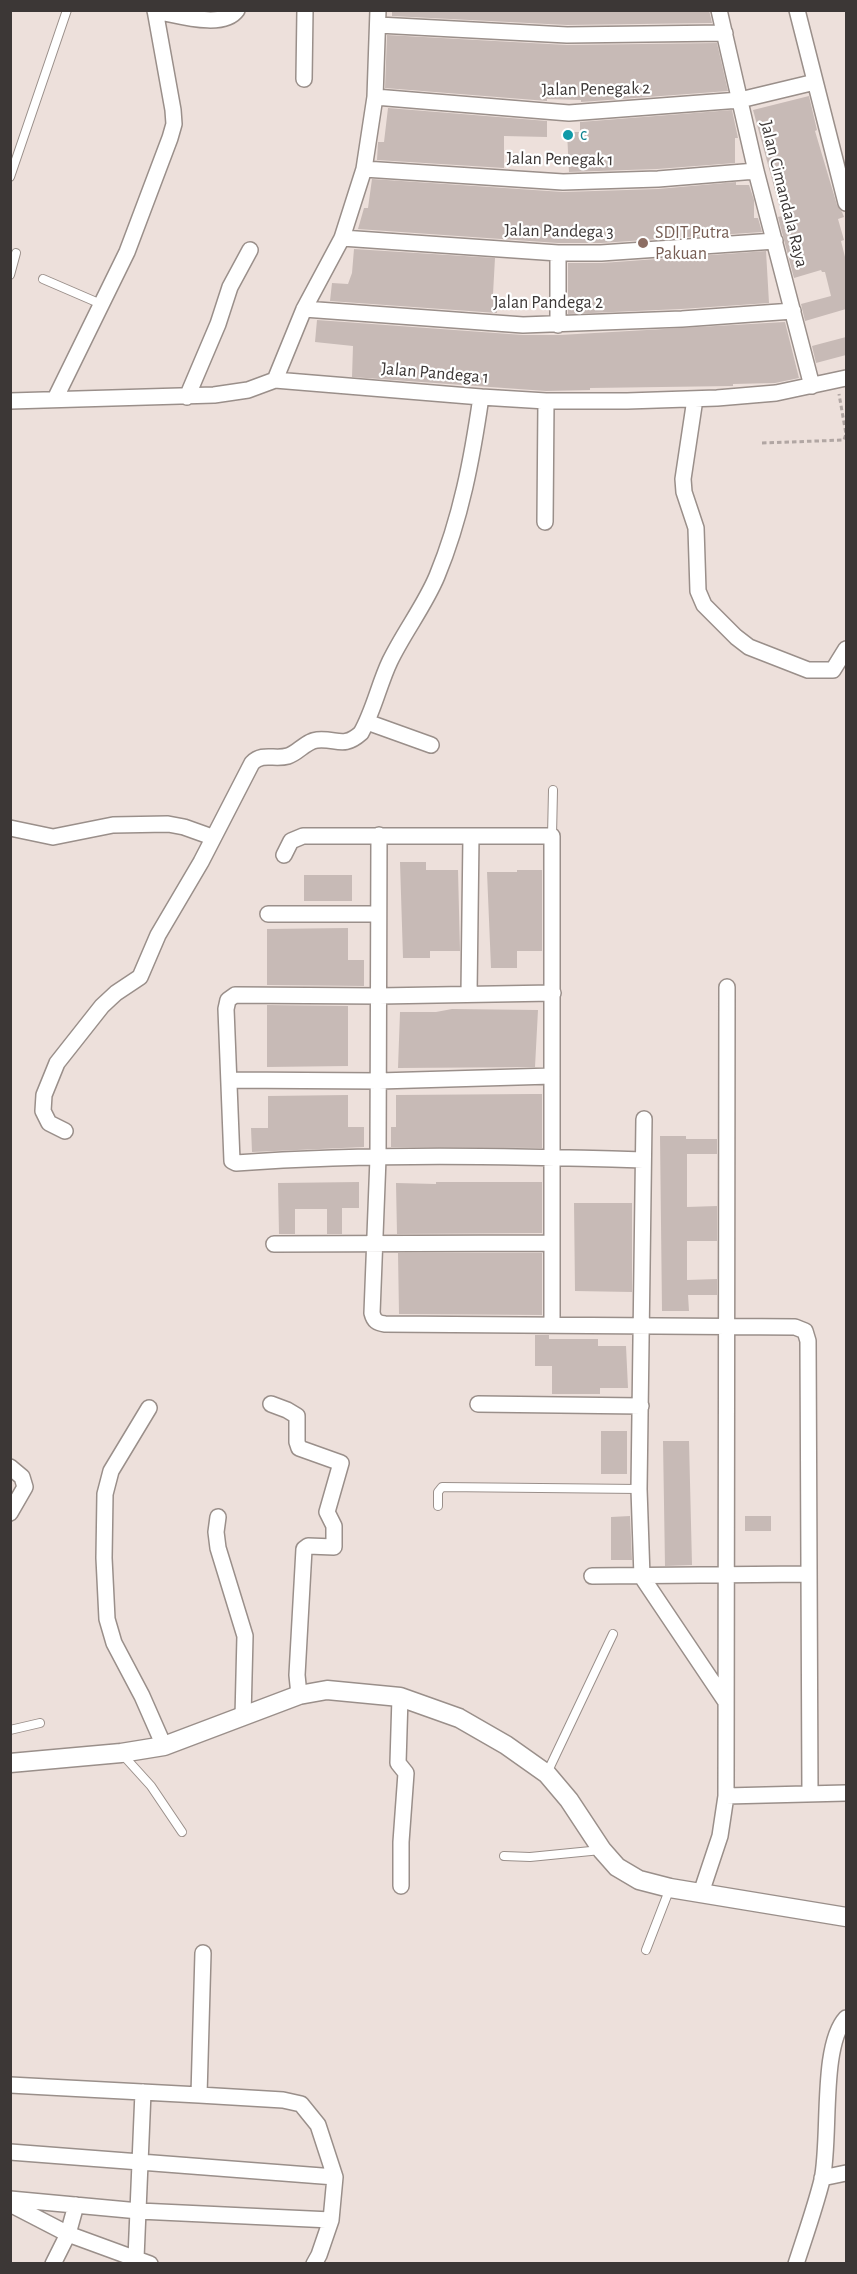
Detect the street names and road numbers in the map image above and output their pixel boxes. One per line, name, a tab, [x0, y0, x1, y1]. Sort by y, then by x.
street label: Jalan Penegak 2	[541, 77, 651, 101]
street label: Jalan Cimandala Raya	[755, 118, 813, 270]
street label: Jalan Penegak 1	[506, 147, 614, 171]
street label: Jalan Pandega 3	[504, 219, 614, 243]
street label: Jalan Pandega 2	[493, 292, 603, 314]
street label: Jalan Pandega 1	[380, 358, 490, 388]

